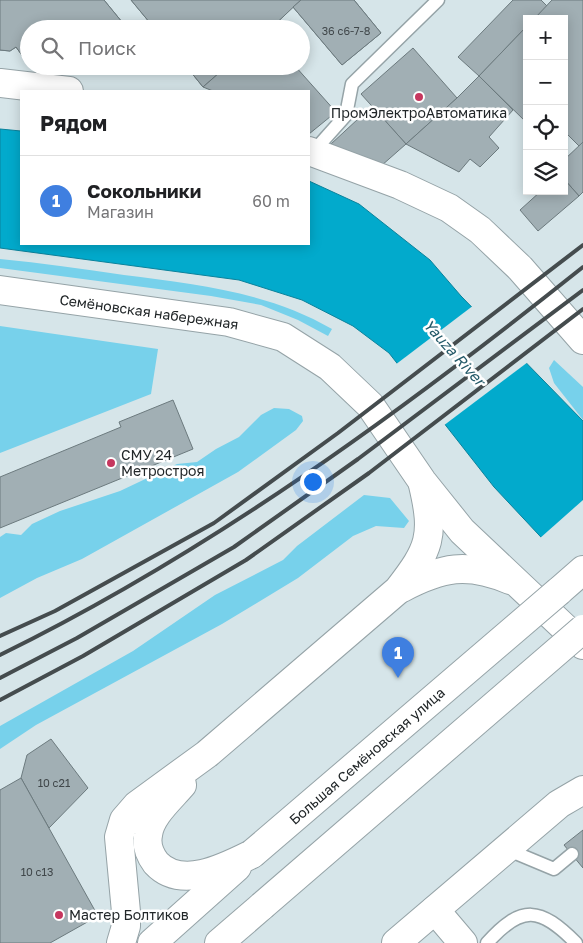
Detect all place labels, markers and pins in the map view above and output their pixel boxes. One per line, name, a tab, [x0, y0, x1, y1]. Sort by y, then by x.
marker: ПромЭлектроАвтоматика	[413, 91, 425, 103]
place label: ПромЭлектроАвтоматика	[331, 104, 507, 121]
place label: СМУ 24 Метростроя	[121, 446, 204, 479]
marker: СМУ 24 Метростроя	[105, 457, 117, 469]
pin: 1	[382, 637, 414, 678]
place label: Мастер Болтиков	[69, 906, 189, 923]
marker: Мастер Болтиков	[53, 909, 65, 921]

